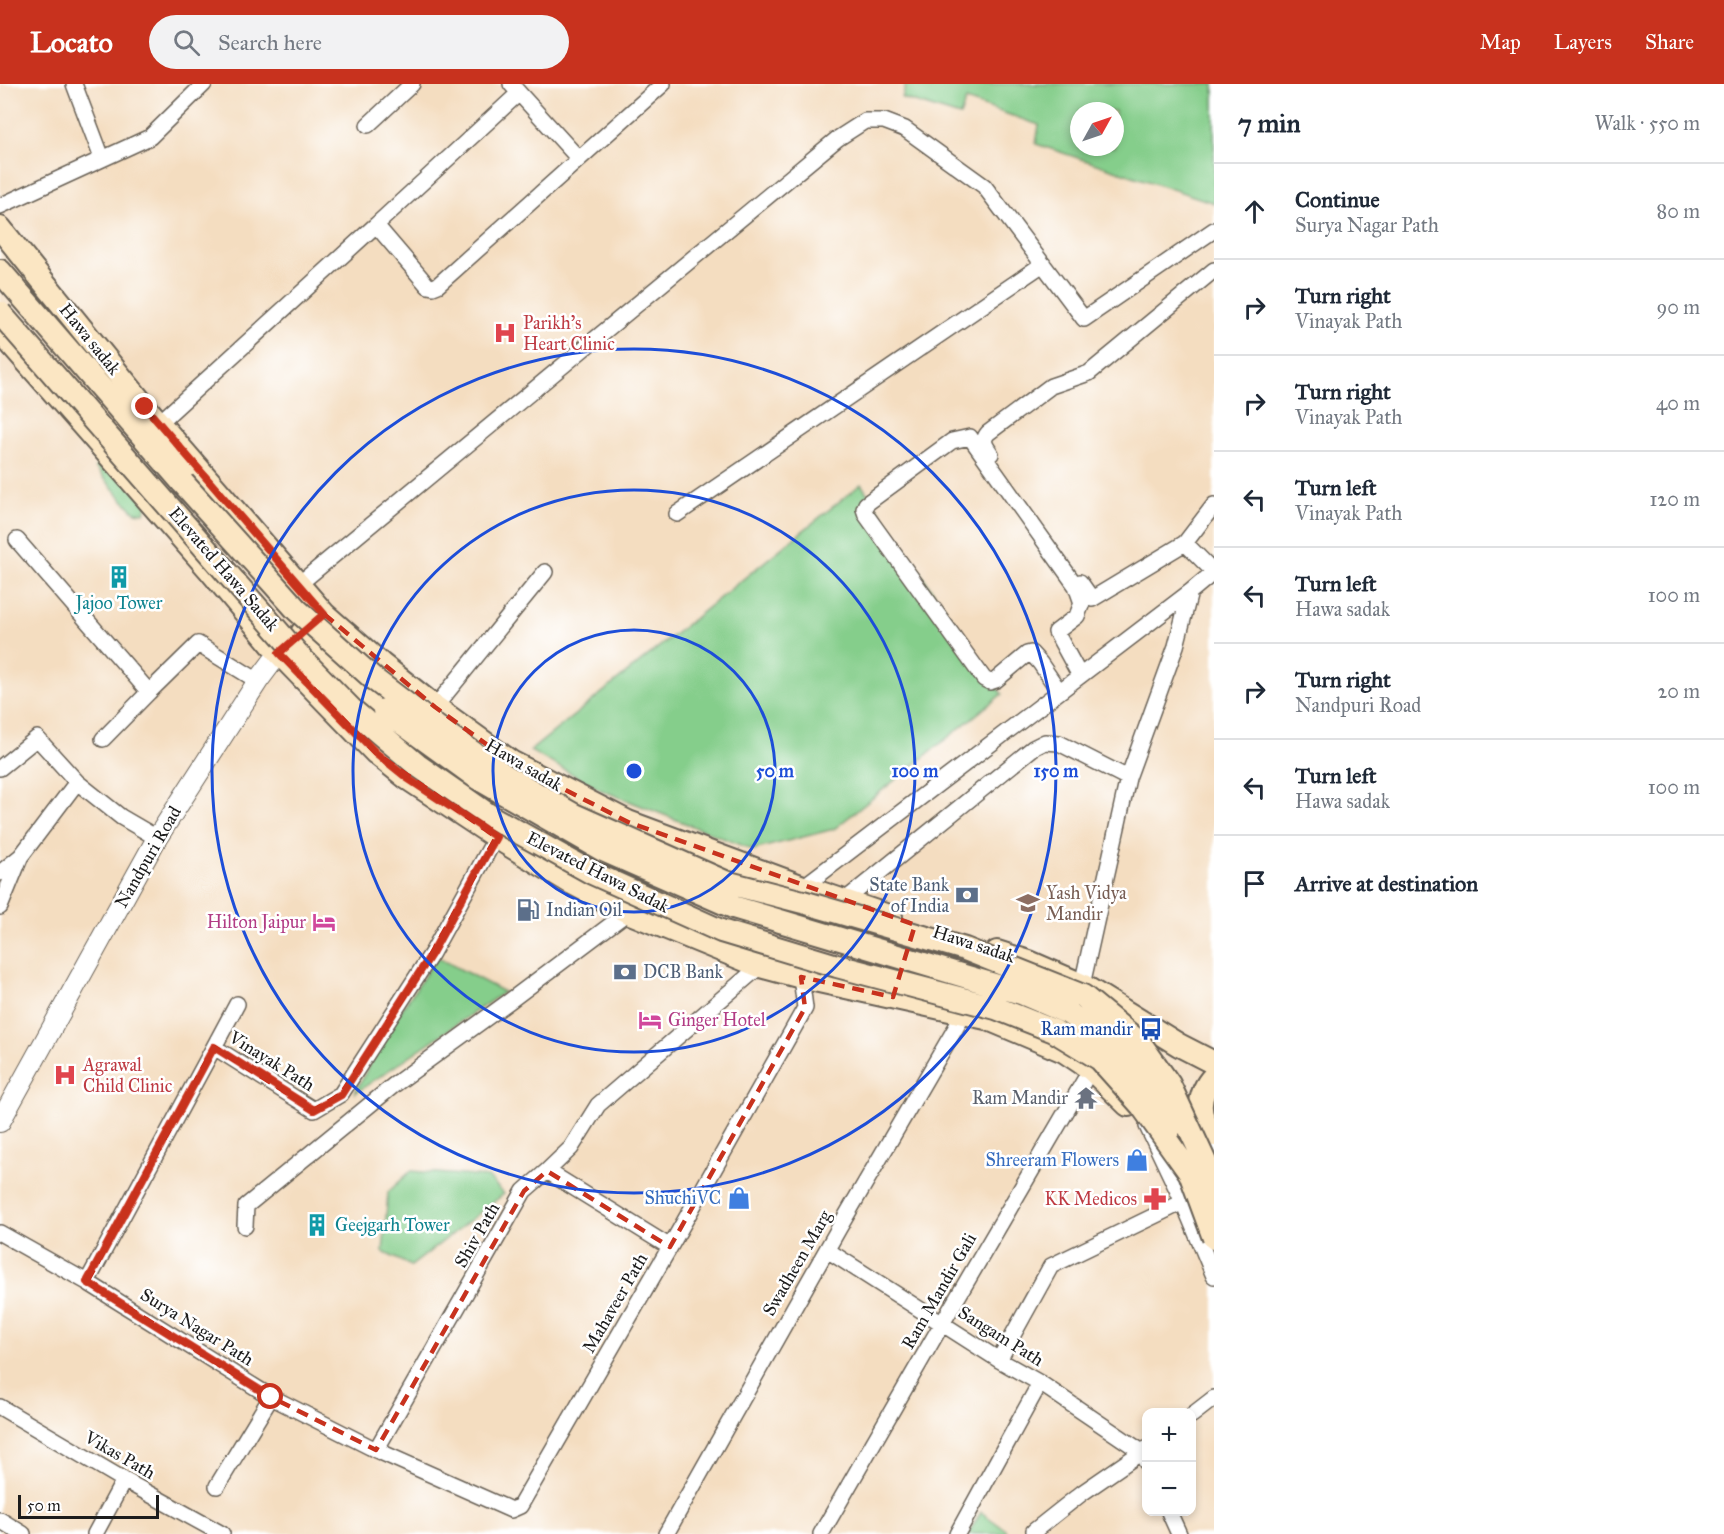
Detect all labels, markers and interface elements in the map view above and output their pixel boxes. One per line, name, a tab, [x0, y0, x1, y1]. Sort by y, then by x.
search box	[149, 15, 569, 69]
text: Locato	[30, 25, 113, 60]
icon: search	[170, 26, 203, 59]
text: Search here	[218, 29, 322, 56]
text: Map	[1480, 29, 1521, 55]
text: Layers	[1554, 29, 1612, 55]
text: Share	[1645, 29, 1694, 55]
north arrow	[1070, 102, 1124, 156]
text: 7 min	[1238, 107, 1301, 139]
text: Walk · 550 m	[1595, 111, 1700, 135]
text: Continue	[1295, 186, 1380, 213]
icon: ahead	[1238, 195, 1271, 228]
text: 80 m	[1657, 199, 1700, 223]
text: Surya Nagar Path	[1295, 213, 1439, 237]
text: Turn right	[1295, 282, 1391, 309]
icon: right	[1238, 291, 1271, 324]
text: 90 m	[1657, 295, 1700, 319]
street label: Hawa sadak	[55, 299, 126, 380]
text: Vinayak Path	[1295, 309, 1402, 333]
place label: Parikh's Heart Clinic	[523, 312, 615, 355]
hospital icon: Parikh's Heart Clinic	[492, 320, 518, 346]
text: Turn right	[1295, 378, 1391, 405]
icon: right	[1238, 387, 1271, 420]
text: 40 m	[1656, 391, 1700, 415]
route end	[131, 393, 157, 419]
text: Vinayak Path	[1295, 405, 1402, 429]
text: Turn left	[1295, 474, 1377, 501]
icon: left	[1238, 483, 1271, 516]
text: 120 m	[1649, 487, 1700, 511]
text: Vinayak Path	[1295, 501, 1402, 525]
street label: Elevated Hawa Sadak	[164, 502, 284, 636]
building icon: Jajoo Tower	[106, 564, 132, 590]
text: Turn left	[1295, 570, 1377, 597]
icon: left	[1238, 579, 1271, 612]
text: 100 m	[1648, 583, 1700, 607]
place label: Jajoo Tower	[74, 592, 163, 615]
text: Hawa sadak	[1295, 597, 1390, 621]
text: Turn right	[1295, 666, 1391, 693]
icon: right	[1238, 675, 1271, 708]
text: 20 m	[1657, 679, 1700, 703]
text: Nandpuri Road	[1295, 693, 1421, 717]
street label: Hawa sadak	[481, 734, 567, 796]
text: 50 m	[756, 760, 795, 782]
text: 100 m	[892, 760, 939, 782]
text: 150 m	[1034, 760, 1079, 782]
centre of rings	[624, 761, 644, 781]
text: Turn left	[1295, 762, 1377, 789]
icon: left	[1238, 771, 1271, 804]
text: 100 m	[1648, 775, 1700, 799]
text: Hawa sadak	[1295, 789, 1390, 813]
street label: Nandpuri Road	[110, 802, 186, 912]
street label: Elevated Hawa Sadak	[523, 826, 674, 918]
icon: arrive	[1238, 867, 1271, 900]
text: Arrive at destination	[1295, 870, 1478, 897]
place label: State Bank of India	[869, 874, 950, 917]
bank icon: State Bank of India	[954, 882, 980, 908]
place label: Yash Vidya Mandir	[1046, 882, 1127, 925]
school or university icon: Yash Vidya Mandir	[1015, 890, 1041, 916]
fuel station icon: Indian Oil	[515, 897, 541, 923]
place label: Indian Oil	[546, 899, 622, 921]
hotel icon: Hilton Jaipur	[311, 909, 337, 935]
place label: Hilton Jaipur	[207, 911, 306, 934]
street label: Hawa sadak	[930, 920, 1019, 968]
bank icon: DCB Bank	[612, 959, 638, 985]
place label: DCB Bank	[643, 961, 723, 983]
hotel icon: Ginger Hotel	[637, 1007, 663, 1033]
place label: Ginger Hotel	[668, 1009, 766, 1032]
bus stop icon: Ram mandir	[1138, 1016, 1164, 1042]
place label: Ram mandir	[1041, 1018, 1133, 1040]
street label: Vinayak Path	[224, 1026, 319, 1096]
place label: Agrawal Child Clinic	[82, 1054, 173, 1097]
hospital icon: Agrawal Child Clinic	[52, 1062, 78, 1088]
temple icon: Ram Mandir	[1073, 1085, 1099, 1111]
place label: Ram Mandir	[972, 1087, 1068, 1109]
shop icon: Shreeram Flowers	[1124, 1147, 1150, 1173]
place label: Shreeram Flowers	[986, 1149, 1119, 1171]
shop icon: ShuchiVC	[726, 1185, 752, 1211]
pharmacy icon: KK Medicos	[1142, 1186, 1168, 1212]
place label: ShuchiVC	[644, 1187, 721, 1209]
place label: KK Medicos	[1044, 1188, 1137, 1210]
street label: Shiv Path	[450, 1198, 504, 1272]
street label: Swadheen Marg	[758, 1206, 837, 1320]
building icon: Geejgarh Tower	[304, 1212, 330, 1238]
place label: Geejgarh Tower	[335, 1214, 450, 1237]
street label: Ram Mandir Gali	[897, 1229, 981, 1353]
street label: Mahaveer Path	[578, 1249, 652, 1357]
street label: Surya Nagar Path	[136, 1283, 258, 1372]
street label: Sangam Path	[954, 1301, 1048, 1372]
route start	[257, 1383, 283, 1409]
map controls	[1142, 1408, 1196, 1516]
button: +	[1142, 1408, 1196, 1462]
street label: Vikas Path	[80, 1426, 159, 1484]
button: −	[1142, 1462, 1196, 1516]
scale bar	[18, 1492, 159, 1520]
text: 50 m	[27, 1496, 61, 1515]

